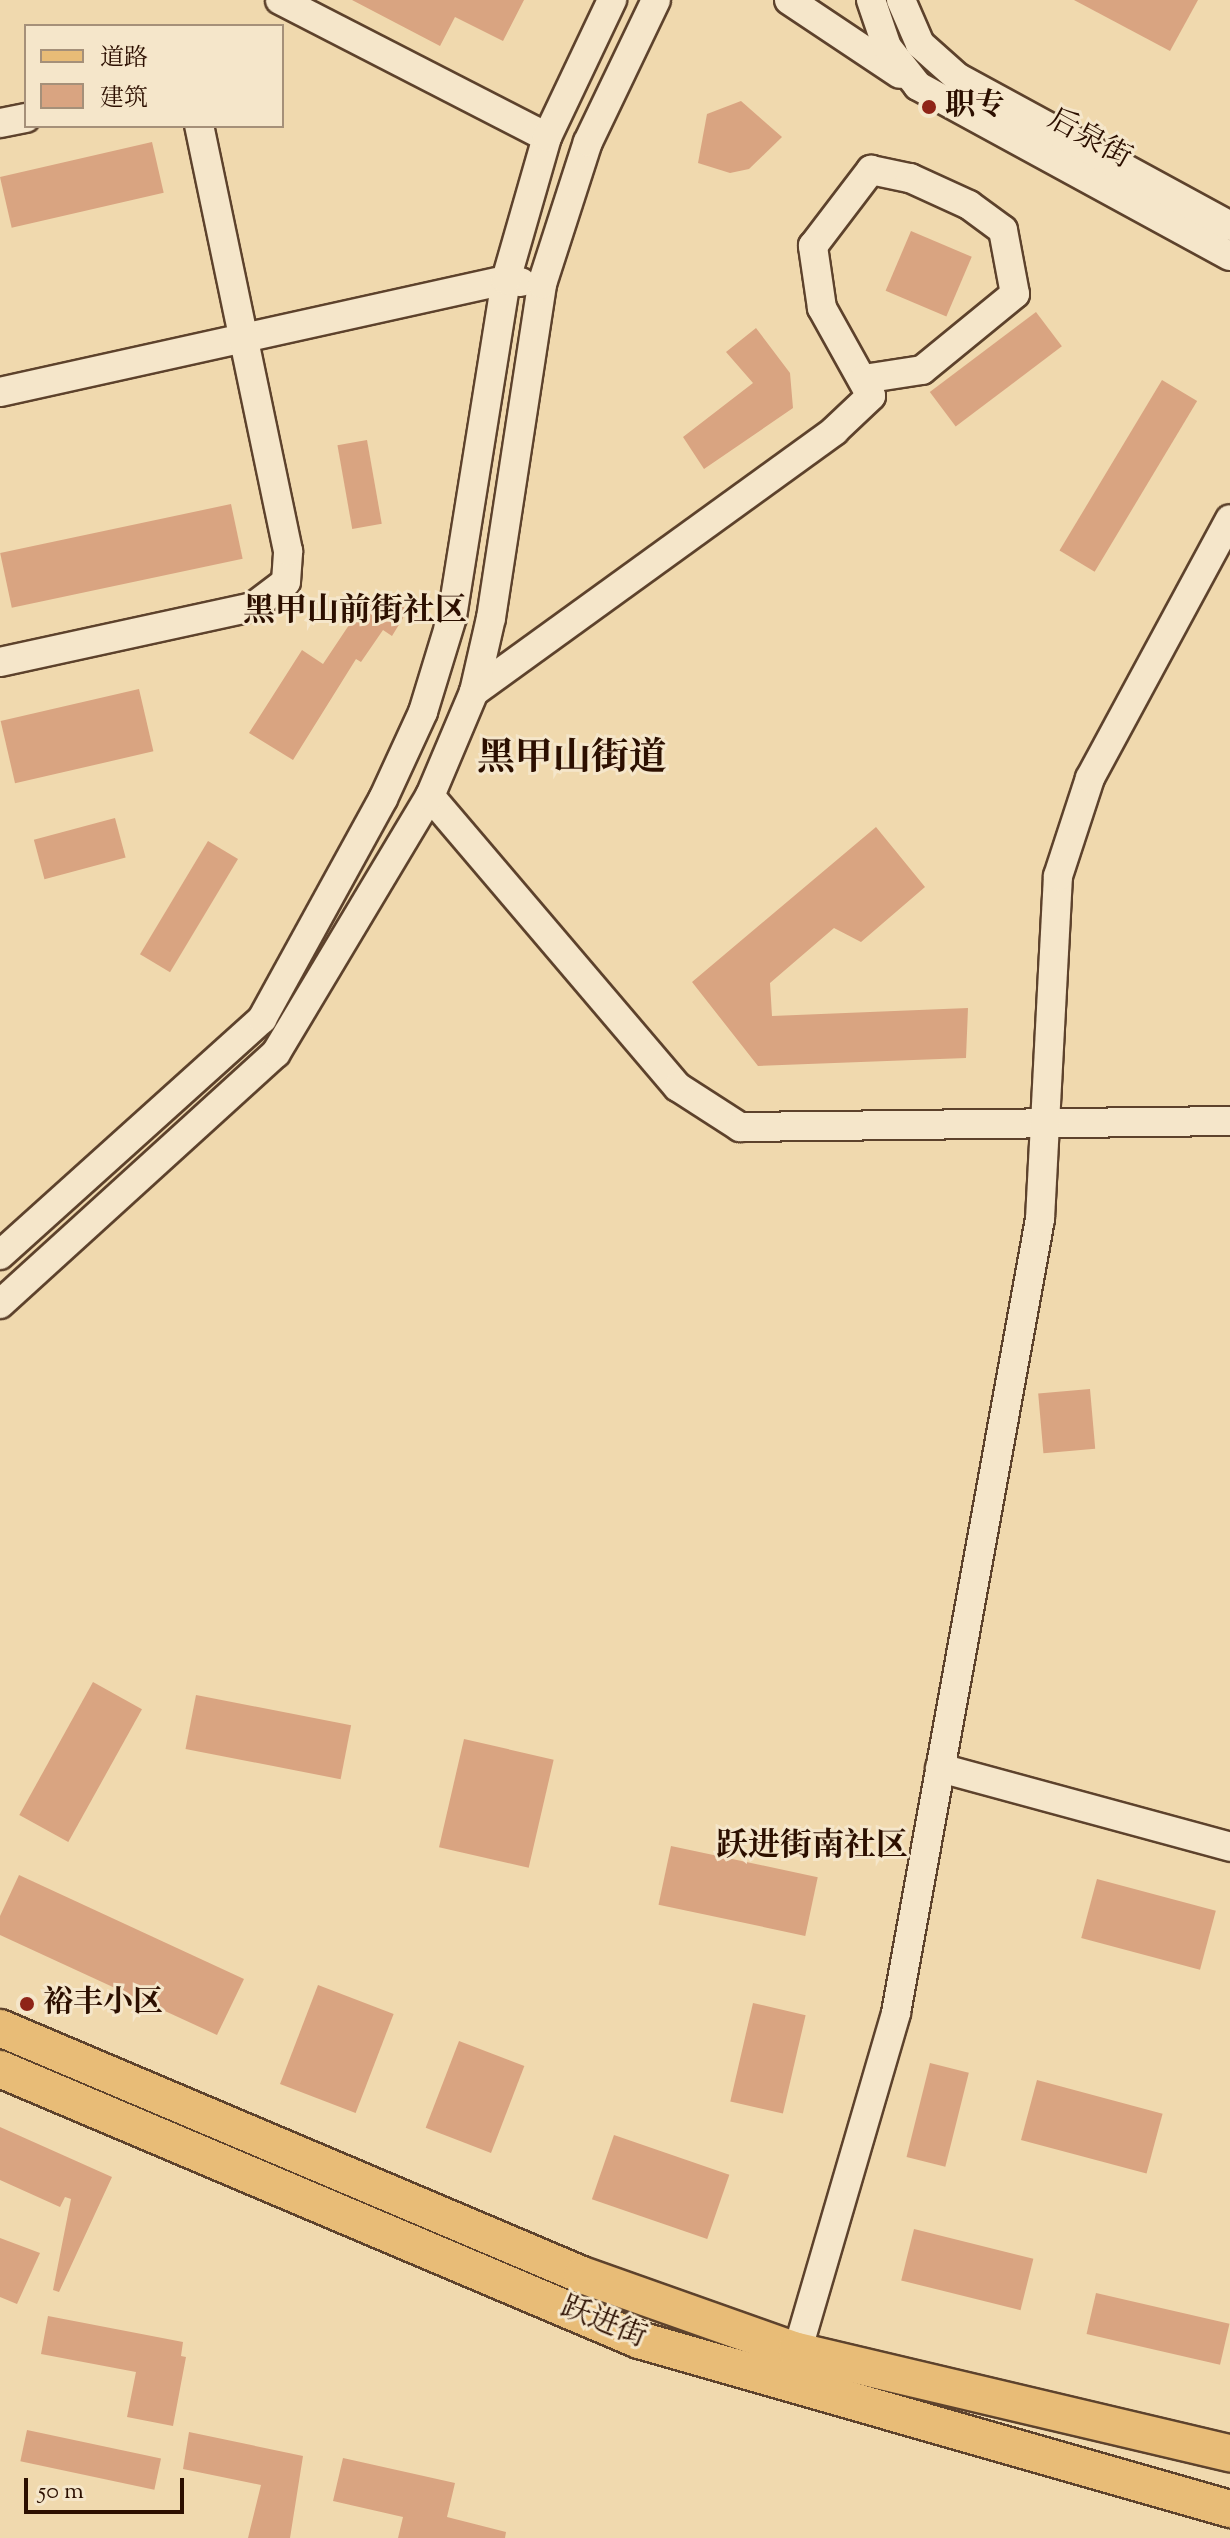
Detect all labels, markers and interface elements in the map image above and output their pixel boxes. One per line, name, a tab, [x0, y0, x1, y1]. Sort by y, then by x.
legend	[24, 24, 284, 128]
text: 道路	[100, 42, 148, 76]
text: 建筑	[100, 82, 148, 116]
place label: 职专	[945, 89, 1005, 125]
marker: 职专	[920, 98, 938, 116]
street label: 后泉街	[1041, 102, 1137, 178]
district label: 黑甲山前街社区	[243, 593, 467, 631]
district label: 黑甲山街道	[477, 738, 667, 784]
district label: 跃进街南社区	[716, 1828, 908, 1866]
place label: 裕丰小区	[43, 1986, 163, 2022]
marker: 裕丰小区	[18, 1995, 36, 2013]
street label: 跃进街	[555, 2290, 651, 2358]
scale bar	[28, 2462, 188, 2512]
text: 50 m	[38, 2475, 84, 2509]

